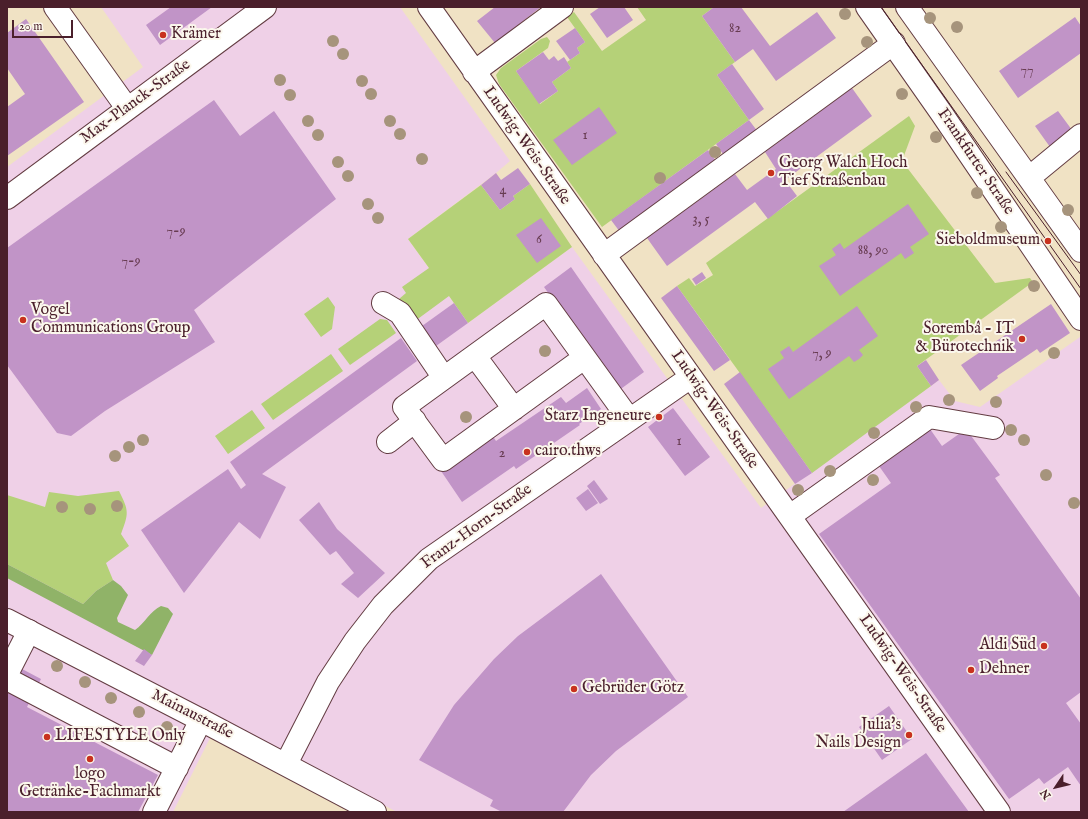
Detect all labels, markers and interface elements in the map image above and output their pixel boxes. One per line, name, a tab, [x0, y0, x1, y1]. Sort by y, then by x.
scale bar	[14, 12, 75, 38]
text: 20 m	[19, 19, 42, 34]
house number: 82	[729, 21, 741, 37]
place label: Krämer	[171, 25, 221, 45]
marker: Krämer	[158, 30, 168, 40]
street label: Max-Planck-Straße	[77, 56, 195, 148]
house number: 77	[1020, 63, 1034, 79]
street label: Ludwig-Weis-Straße	[478, 83, 574, 209]
street label: Frankfurter Straße	[932, 105, 1018, 219]
house number: 1	[582, 128, 588, 144]
place label: Georg Walch Hoch Tief Straßenbau	[779, 154, 908, 192]
marker: Georg Walch Hoch Tief Straßenbau	[766, 168, 776, 178]
house number: 4	[500, 183, 506, 199]
house number: 3, 5	[692, 212, 710, 228]
house number: 7-9	[166, 224, 186, 240]
place label: Sieboldmuseum	[936, 231, 1040, 251]
house number: 6	[536, 232, 542, 248]
marker: Sieboldmuseum	[1043, 236, 1053, 246]
house number: 88, 90	[858, 243, 888, 259]
house number: 7-9	[121, 254, 141, 270]
place label: Vogel Communications Group	[31, 301, 191, 339]
marker: Vogel Communications Group	[18, 315, 28, 325]
place label: Sorembâ - IT & Bürotechnik	[916, 320, 1014, 358]
marker: Sorembâ - IT & Bürotechnik	[1017, 334, 1027, 344]
house number: 7, 9	[812, 346, 832, 362]
street label: Ludwig-Weis-Straße	[666, 347, 762, 473]
place label: Starz Ingeneure	[545, 407, 651, 427]
marker: Starz Ingeneure	[654, 412, 664, 422]
house number: 1	[676, 434, 682, 450]
place label: cairo.thws	[535, 442, 601, 462]
house number: 2	[499, 446, 505, 462]
marker: cairo.thws	[522, 447, 532, 457]
street label: Franz-Horn-Straße	[418, 480, 536, 574]
street label: Ludwig-Weis-Straße	[854, 611, 950, 737]
place label: Aldi Süd	[980, 636, 1036, 656]
marker: Aldi Süd	[1039, 641, 1049, 651]
place label: Dehner	[979, 660, 1029, 680]
marker: Dehner	[966, 665, 976, 675]
place label: Gebrüder Götz	[582, 679, 684, 699]
marker: Gebrüder Götz	[569, 684, 579, 694]
street label: Mainaustraße	[148, 686, 236, 744]
place label: Julia's Nails Design	[816, 716, 901, 754]
place label: LIFESTYLE Only	[55, 727, 185, 747]
marker: Julia's Nails Design	[904, 730, 914, 740]
marker: LIFESTYLE Only	[42, 732, 52, 742]
marker: logo Getränke-Fachmarkt	[85, 754, 95, 764]
place label: logo Getränke-Fachmarkt	[19, 765, 161, 803]
north arrow	[1036, 767, 1076, 807]
text: N	[1038, 786, 1055, 802]

